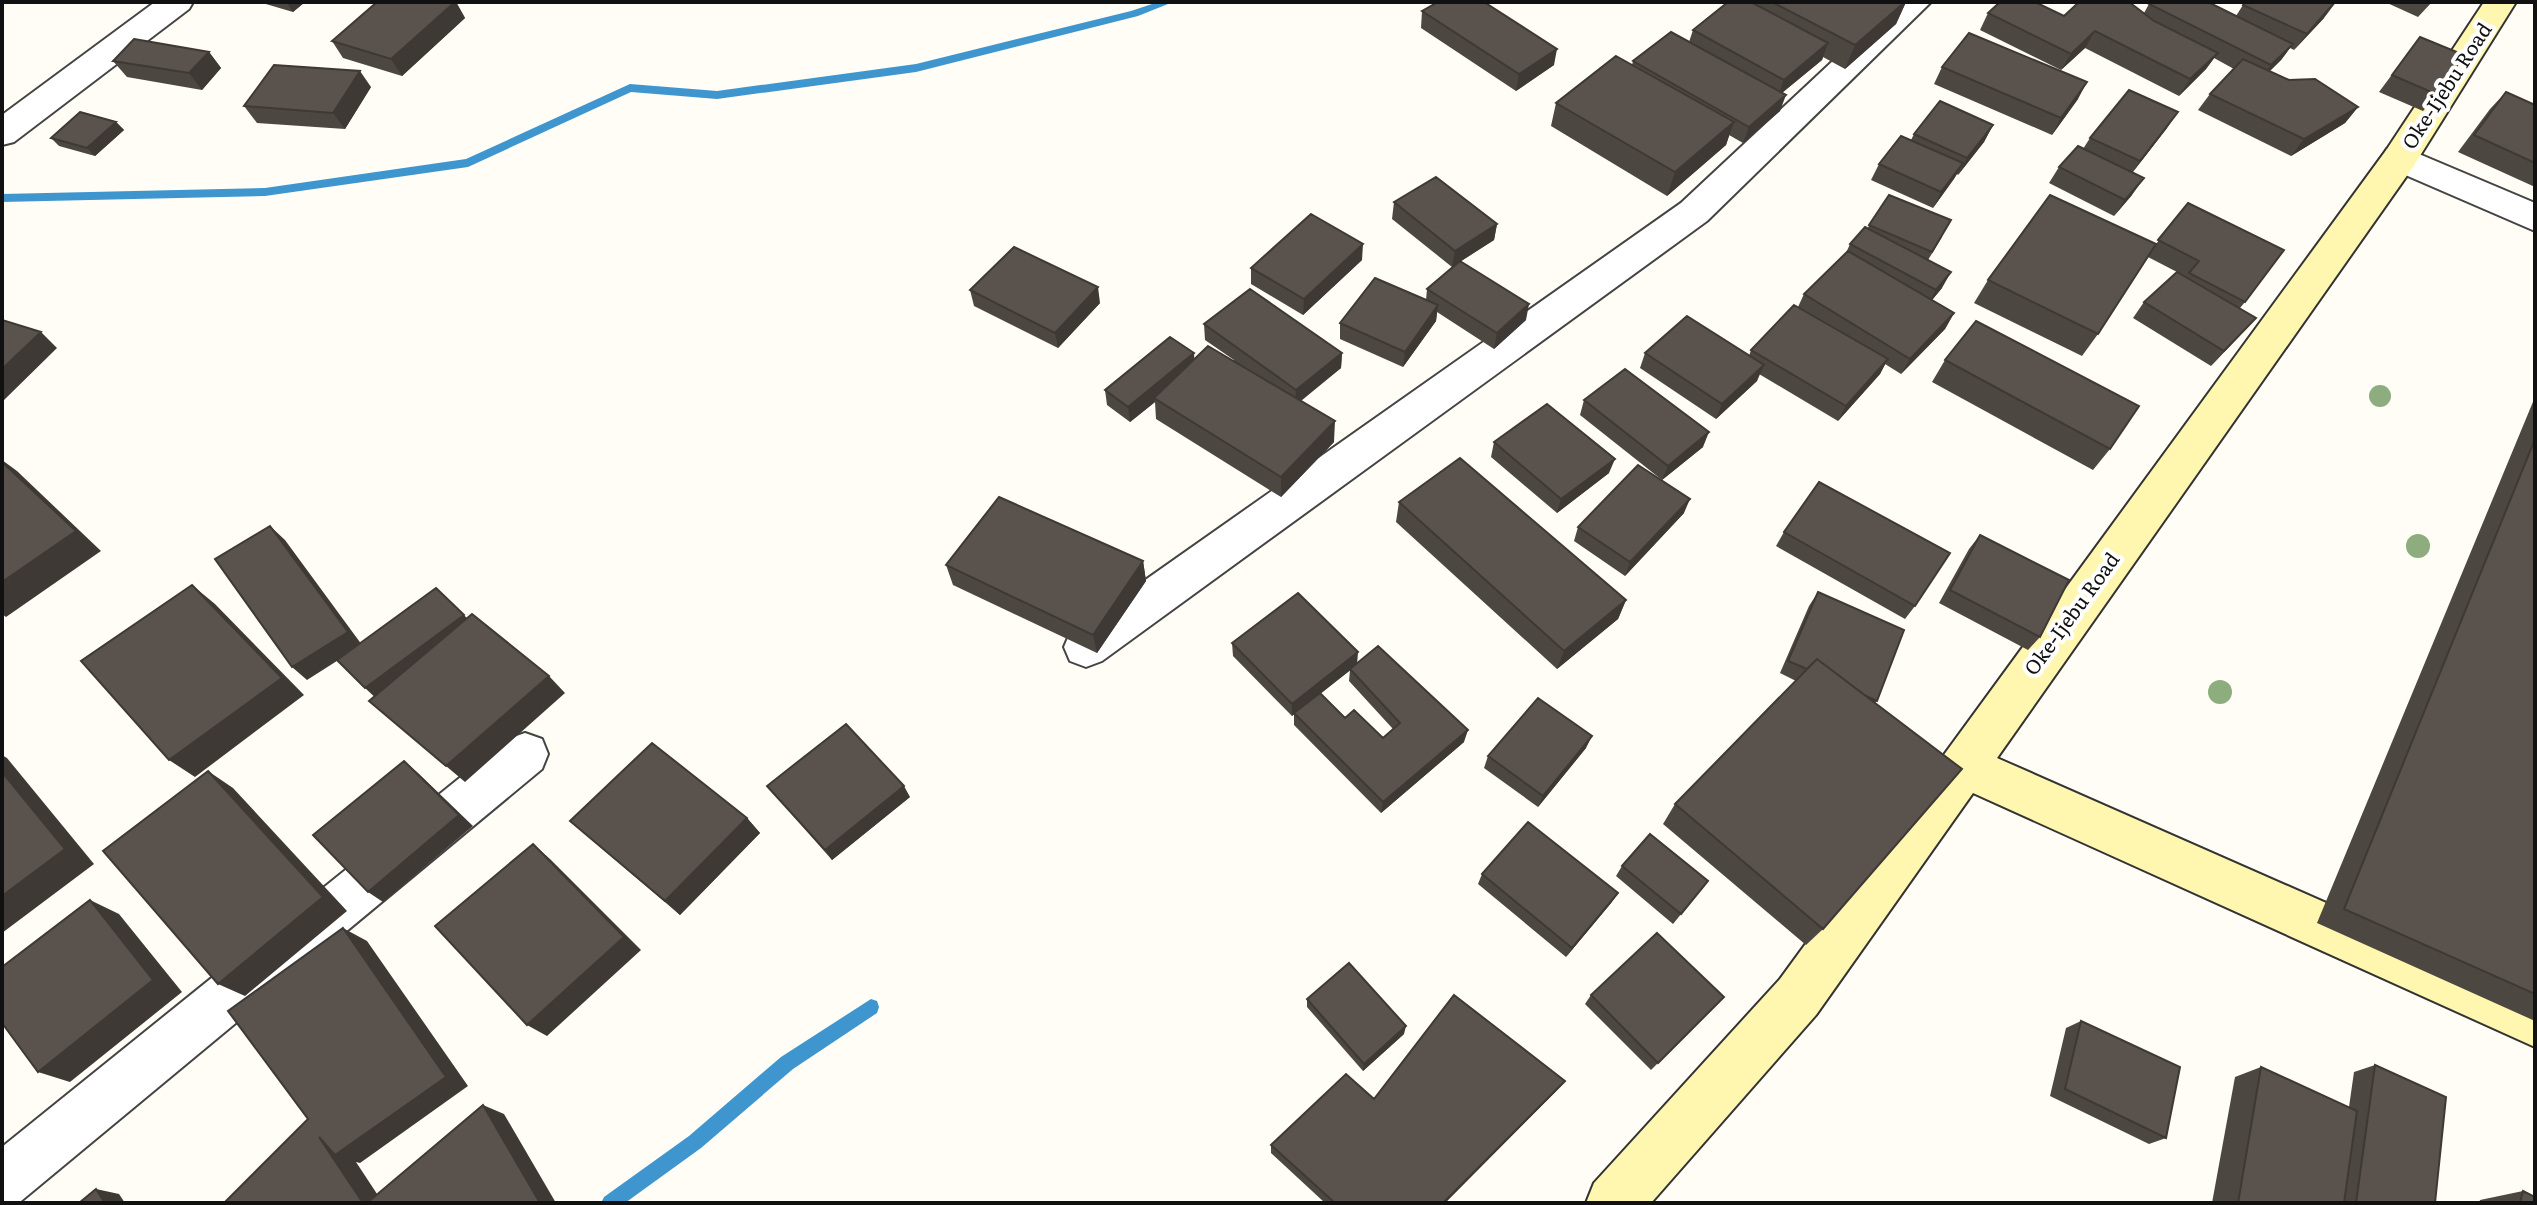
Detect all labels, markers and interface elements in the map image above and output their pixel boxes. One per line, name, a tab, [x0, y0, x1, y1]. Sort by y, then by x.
street label: Oke-Ijebu Road	[2393, 16, 2498, 154]
street label: Oke-Ijebu Road	[2015, 545, 2125, 681]

